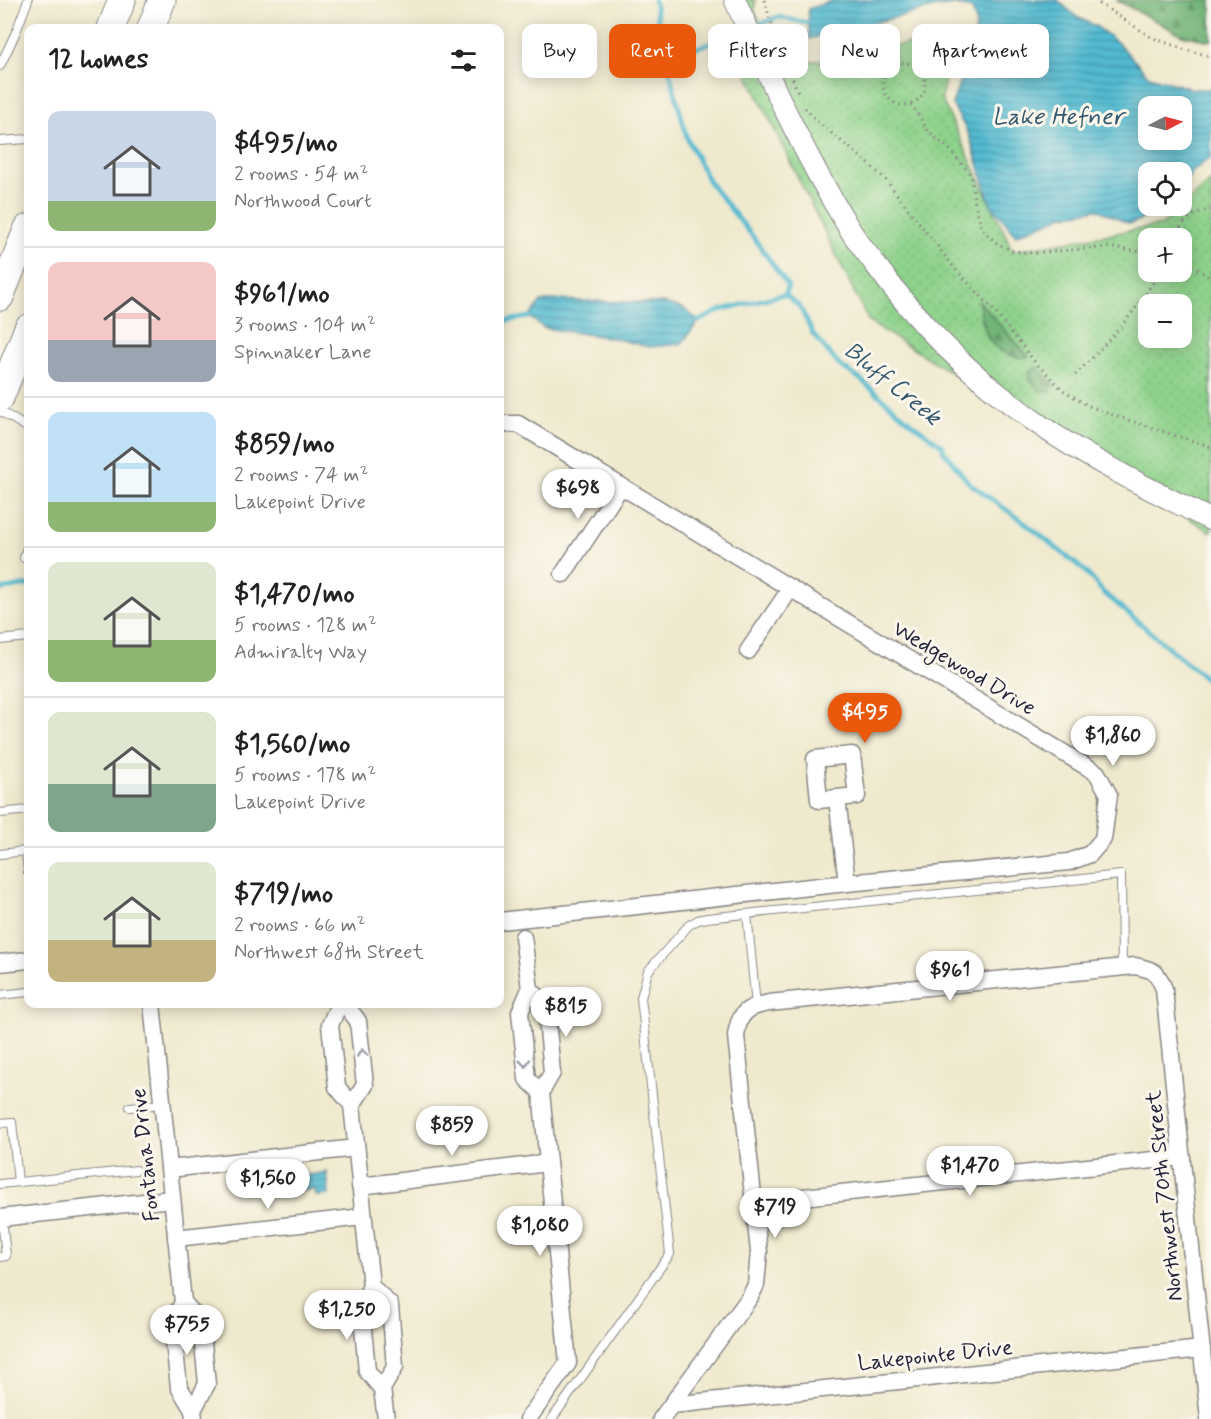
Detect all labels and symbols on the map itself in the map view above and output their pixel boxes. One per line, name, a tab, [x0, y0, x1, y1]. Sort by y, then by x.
north arrow	[1138, 96, 1192, 150]
water label: Lake Hefner	[992, 102, 1127, 133]
water label: Bluff Creek	[837, 335, 948, 434]
pin: $698	[542, 469, 614, 520]
street label: Wedgewood Drive	[886, 615, 1041, 725]
pin: $495	[829, 693, 901, 744]
pin: $1,860	[1064, 716, 1162, 767]
pin: $961	[914, 951, 986, 1002]
pin: $815	[530, 987, 602, 1038]
one-way arrow	[356, 1049, 369, 1058]
one-way arrow	[518, 1059, 531, 1068]
street label: Fontana Drive	[125, 1087, 167, 1223]
street label: Northwest 70th Street	[1140, 1089, 1190, 1303]
pin: $859	[416, 1106, 488, 1157]
pin: $1,470	[921, 1146, 1019, 1197]
pin: $1,560	[219, 1159, 317, 1210]
pin: $719	[739, 1188, 811, 1239]
pin: $1,080	[491, 1206, 589, 1257]
pin: $1,250	[298, 1290, 396, 1341]
pin: $755	[151, 1305, 223, 1356]
street label: Lakepointe Drive	[856, 1334, 1014, 1378]

